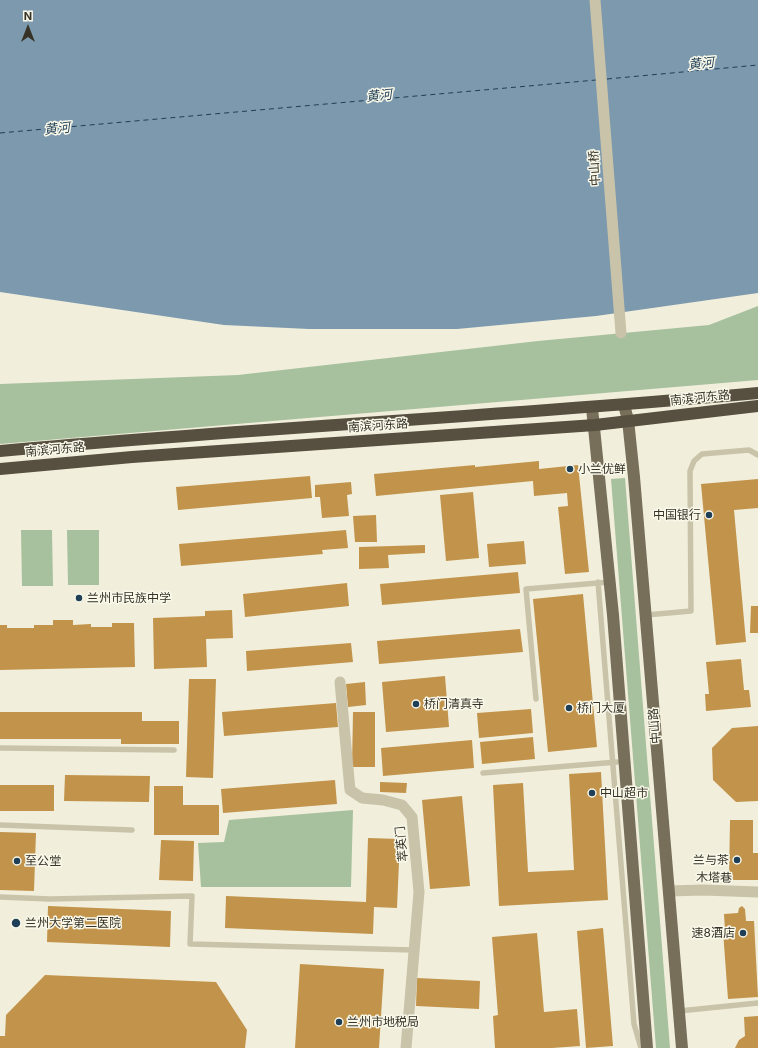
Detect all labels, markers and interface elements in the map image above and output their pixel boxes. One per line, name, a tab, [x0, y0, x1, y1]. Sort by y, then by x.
north arrow	[8, 8, 48, 48]
text: N	[24, 9, 32, 23]
water label: 黄河	[687, 55, 715, 73]
water label: 黄河	[365, 87, 393, 105]
water label: 黄河	[43, 120, 71, 138]
street label: 中山桥	[587, 150, 603, 186]
street label: 南滨河东路	[669, 388, 731, 408]
street label: 南滨河东路	[348, 417, 408, 435]
street label: 南滨河东路	[24, 440, 86, 460]
place label: 小兰优鲜	[578, 462, 626, 476]
marker: 小兰优鲜	[565, 464, 575, 474]
place label: 中国银行	[653, 508, 701, 522]
marker: 中国银行	[704, 510, 714, 520]
place label: 兰州市民族中学	[87, 591, 171, 605]
marker: 兰州市民族中学	[74, 593, 84, 603]
place label: 桥门清真寺	[424, 697, 484, 711]
marker: 桥门清真寺	[411, 699, 421, 709]
place label: 桥门大厦	[577, 701, 625, 715]
marker: 桥门大厦	[564, 703, 574, 713]
street label: 中山路	[646, 707, 664, 745]
place label: 中山超市	[600, 786, 648, 800]
marker: 中山超市	[587, 788, 597, 798]
street label: 萃英门	[393, 825, 411, 863]
place label: 兰与茶	[693, 853, 729, 867]
place label: 至公堂	[25, 854, 61, 868]
marker: 兰与茶	[732, 855, 742, 865]
marker: 至公堂	[12, 856, 22, 866]
street label: 木塔巷	[696, 870, 732, 886]
place label: 兰州大学第二医院	[25, 916, 121, 930]
marker: 兰州大学第二医院	[10, 917, 22, 929]
place label: 速8酒店	[692, 926, 735, 940]
marker: 速8酒店	[738, 928, 748, 938]
place label: 兰州市地税局	[347, 1015, 419, 1029]
marker: 兰州市地税局	[334, 1017, 344, 1027]

